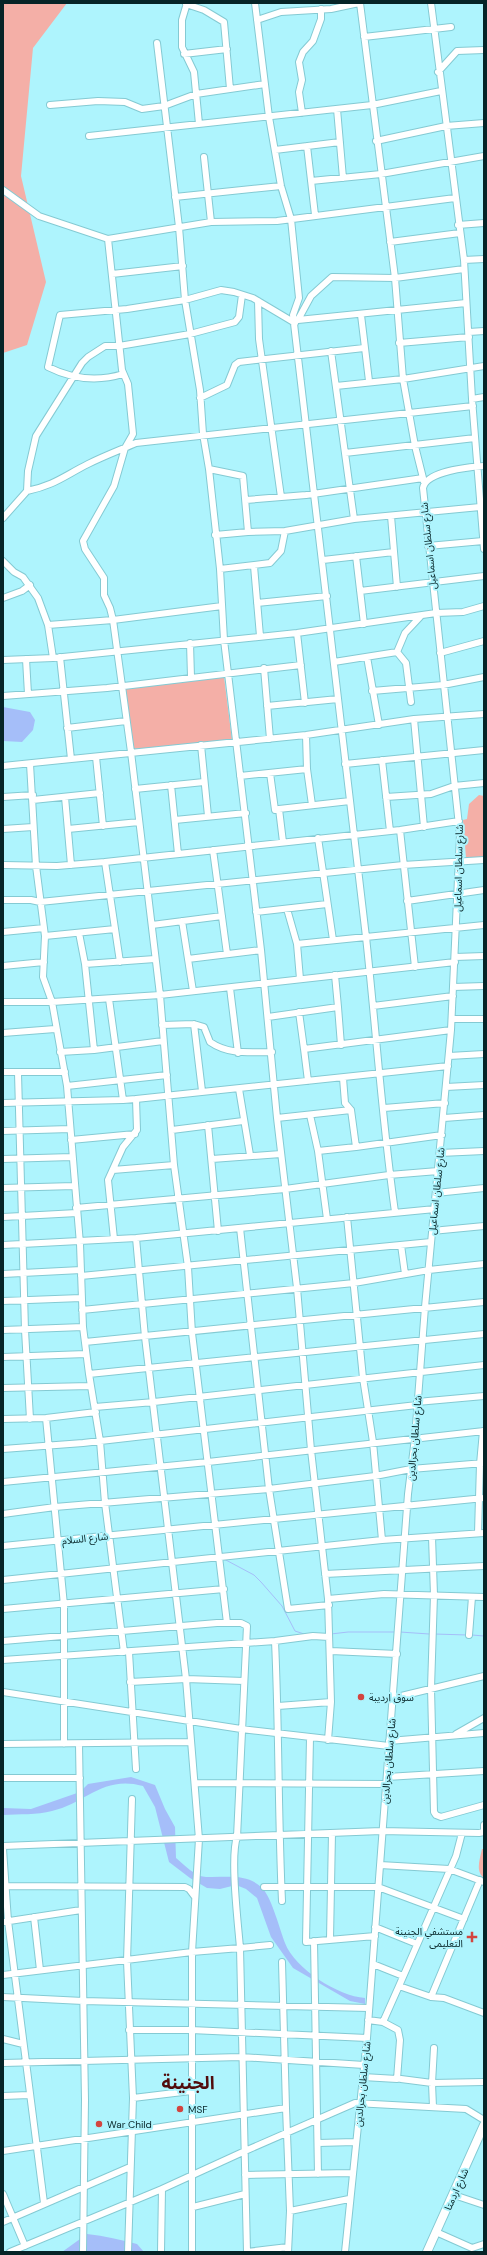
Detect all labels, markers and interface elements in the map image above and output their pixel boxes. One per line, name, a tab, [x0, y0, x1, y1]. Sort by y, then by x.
street label: شارع سلطان اسماعيل	[417, 502, 441, 590]
street label: شارع سلطان اسماعيل	[451, 824, 467, 912]
street label: شارع سلطان اسماعيل	[425, 1147, 449, 1235]
street label: شارع سلطان بحرالدين	[404, 1395, 426, 1481]
street label: شارع السلام	[61, 1530, 109, 1549]
place label: سوق ارديبة	[369, 1691, 414, 1704]
marker: سوق ارديبة	[356, 1692, 366, 1702]
street label: شارع سلطان بحرالدين	[378, 1718, 400, 1804]
place label: مستشفي الجنينة التعليمى	[395, 1925, 463, 1950]
marker: مستشفي الجنينة التعليمى	[466, 1931, 478, 1943]
street label: شارع سلطان بحرالدين	[352, 2041, 374, 2128]
district label: الجنينة	[161, 2071, 215, 2095]
place label: MSF	[188, 2103, 208, 2116]
marker: MSF	[175, 2104, 185, 2114]
place label: War Child	[107, 2118, 152, 2131]
marker: War Child	[94, 2119, 104, 2129]
street label: شارع اردمتا	[441, 2166, 472, 2213]

